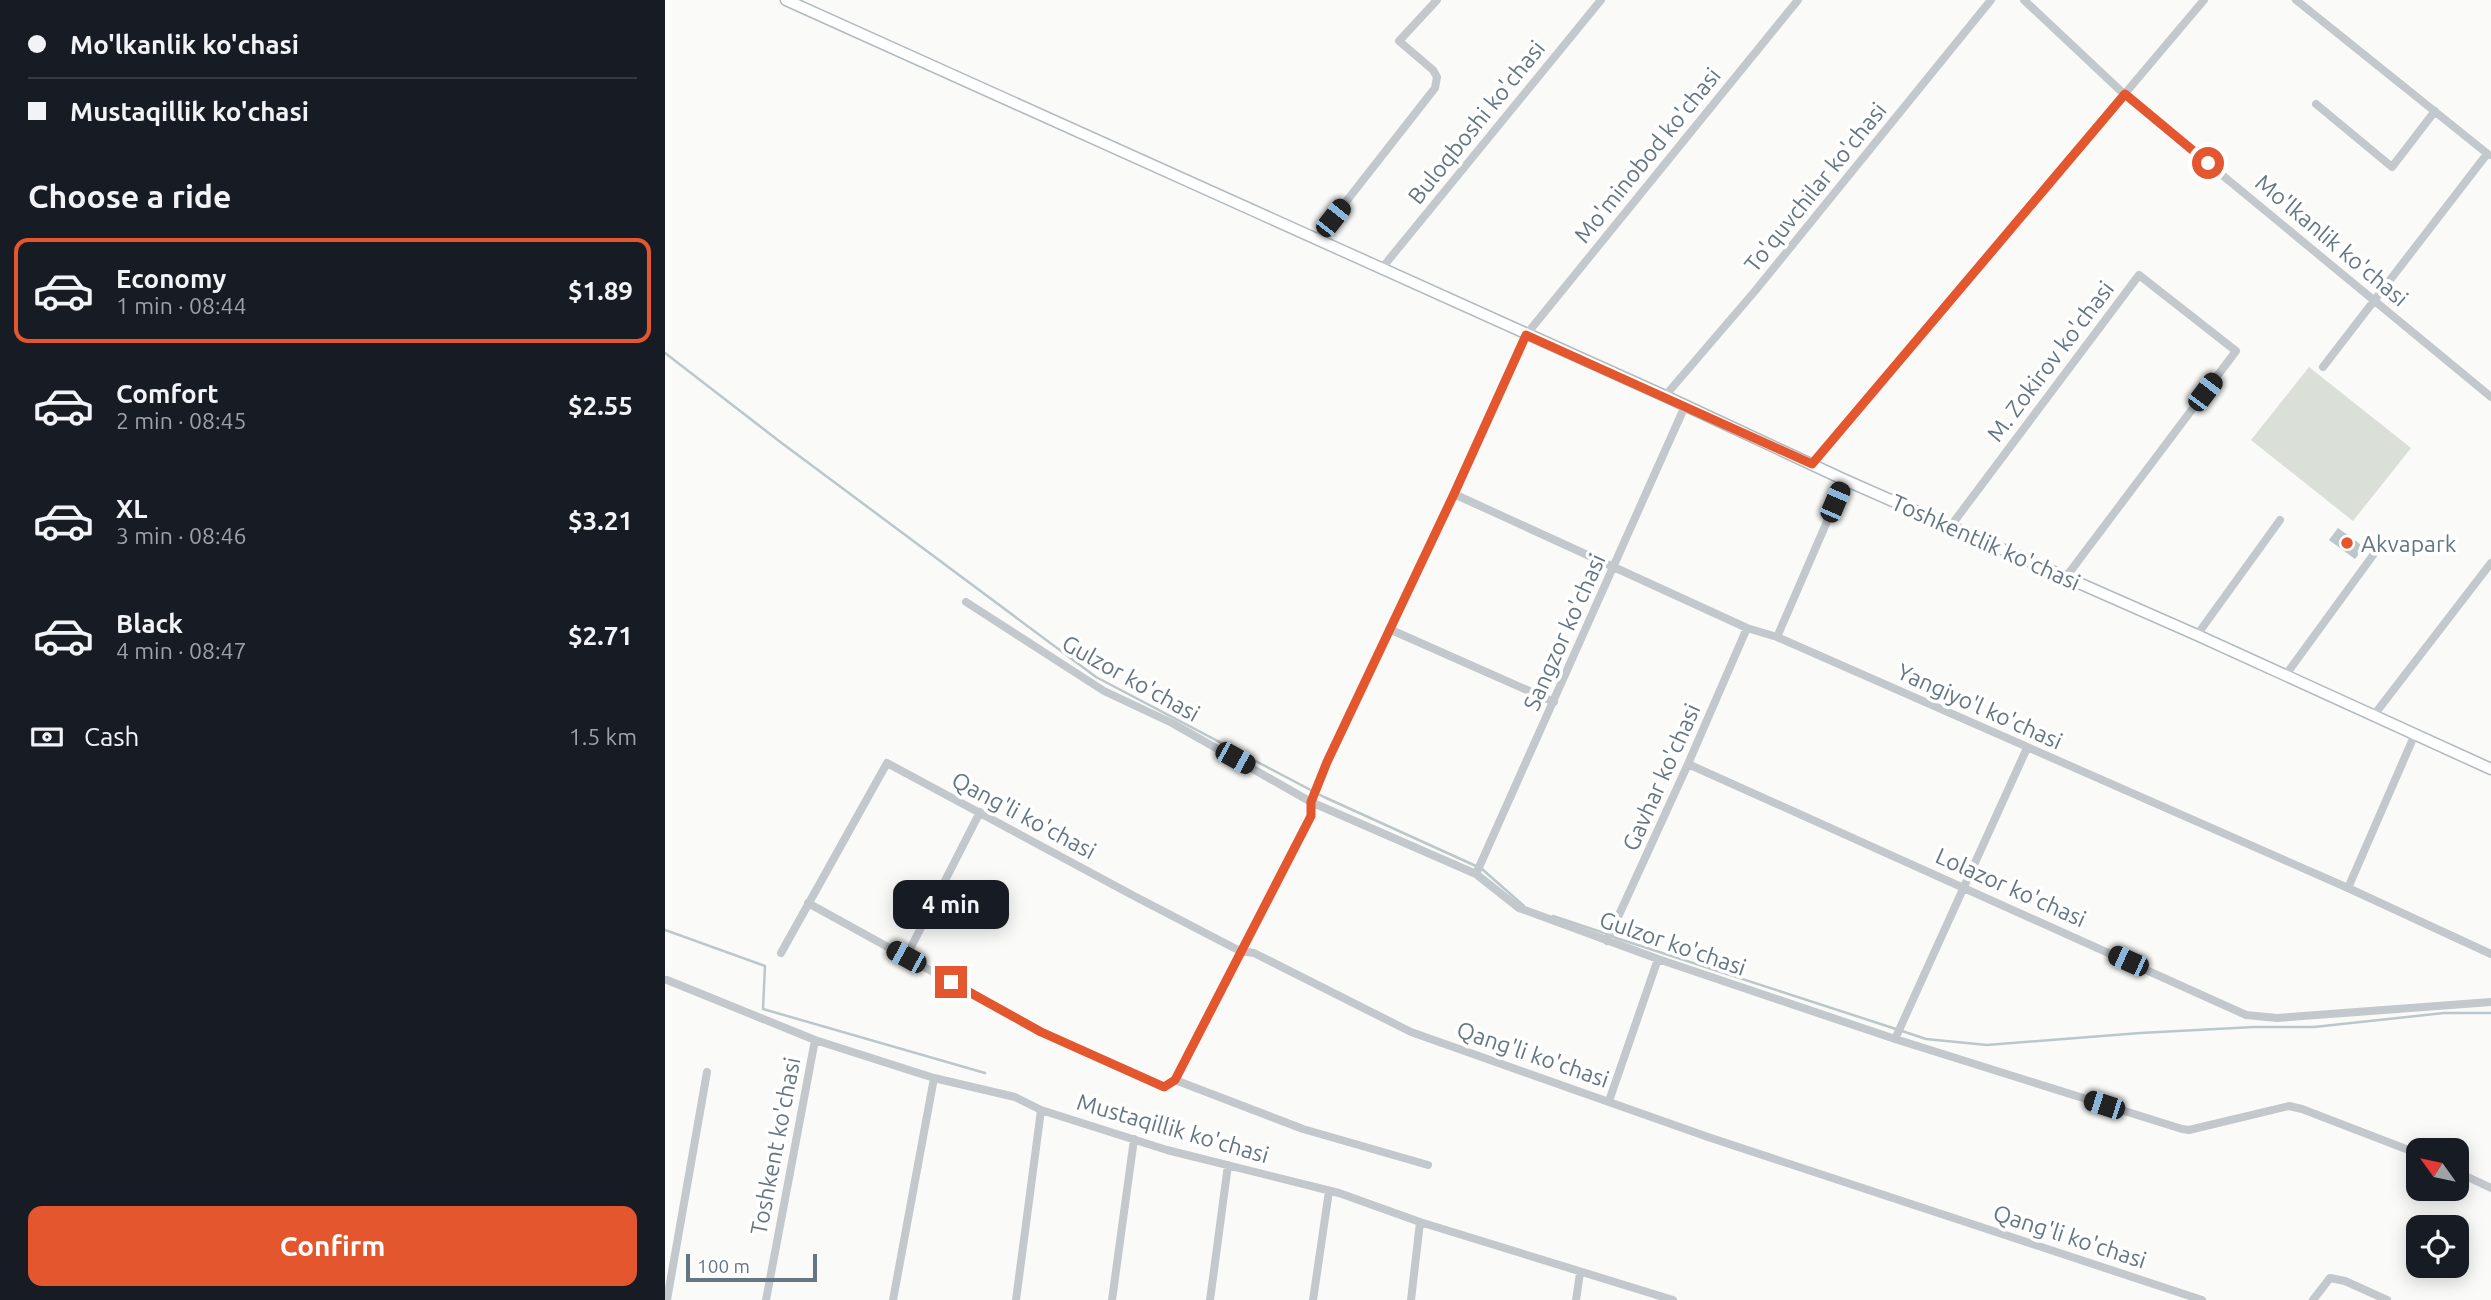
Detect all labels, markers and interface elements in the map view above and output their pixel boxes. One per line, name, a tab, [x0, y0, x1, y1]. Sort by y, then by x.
text: Mo'lkanlik ko'chasi	[70, 30, 299, 59]
street label: Buloqboshi ko'chasi	[1403, 35, 1549, 209]
street label: Mo'minobod ko'chasi	[1569, 63, 1725, 247]
text: Mustaqillik ko'chasi	[70, 97, 309, 126]
street label: To'quvchilar ko'chasi	[1739, 97, 1891, 277]
route start	[2192, 147, 2224, 179]
street label: Mo'lkanlik ko'chasi	[2251, 169, 2413, 311]
text: Choose a ride	[28, 178, 231, 214]
car	[1312, 195, 1355, 241]
icon: car	[32, 259, 95, 322]
text: Economy	[116, 264, 226, 293]
text: $1.89	[568, 276, 633, 305]
street label: M. Zokirov ko'chasi	[1982, 276, 2118, 446]
text: 1 min · 08:44	[116, 293, 247, 318]
car	[2184, 369, 2227, 415]
icon: car	[32, 374, 95, 437]
text: Comfort	[116, 379, 219, 408]
text: $2.55	[568, 391, 633, 420]
text: 2 min · 08:45	[116, 408, 247, 433]
car	[1818, 479, 1853, 525]
icon: car	[32, 489, 95, 552]
street label: Toshkentlik ko'chasi	[1888, 489, 2084, 595]
text: XL	[116, 494, 147, 523]
text: $3.21	[568, 506, 633, 535]
text: 3 min · 08:46	[116, 523, 247, 548]
place label: Akvapark	[2361, 531, 2457, 556]
marker: Akvapark	[2339, 535, 2355, 551]
street label: Sangzor ko'chasi	[1518, 550, 1610, 714]
icon: car	[32, 604, 95, 667]
text: Black	[116, 609, 183, 638]
text: $2.71	[568, 621, 633, 650]
street label: Gulzor ko'chasi	[1058, 630, 1204, 726]
text: 4 min · 08:47	[116, 638, 247, 663]
street label: Yangiyo'l ko'chasi	[1894, 658, 2066, 754]
street label: Gavhar ko'chasi	[1617, 700, 1705, 854]
icon: cash	[28, 718, 66, 756]
text: Cash	[84, 722, 139, 751]
text: 1.5 km	[569, 724, 637, 749]
car	[1212, 739, 1259, 777]
street label: Qang'li ko'chasi	[948, 767, 1100, 863]
street label: Lolazor ko'chasi	[1932, 843, 2090, 931]
callout: 4 min	[893, 880, 1009, 930]
text: 4 min	[922, 892, 980, 917]
street label: Gulzor ko'chasi	[1597, 906, 1749, 980]
car	[883, 938, 930, 976]
car	[2105, 943, 2152, 979]
route end	[935, 966, 967, 998]
street label: Qang'li ko'chasi	[1454, 1016, 1612, 1092]
street label: Toshkent ko'chasi	[746, 1055, 804, 1237]
street label: Mustaqillik ko'chasi	[1074, 1089, 1272, 1167]
car	[2081, 1089, 2128, 1121]
north arrow	[2406, 1138, 2469, 1200]
map controls	[2406, 1138, 2469, 1278]
street label: Qang'li ko'chasi	[1990, 1199, 2150, 1273]
button: Confirm	[28, 1206, 637, 1286]
button: locate	[2406, 1215, 2469, 1278]
scale bar	[686, 1251, 817, 1283]
text: 100 m	[697, 1255, 750, 1277]

